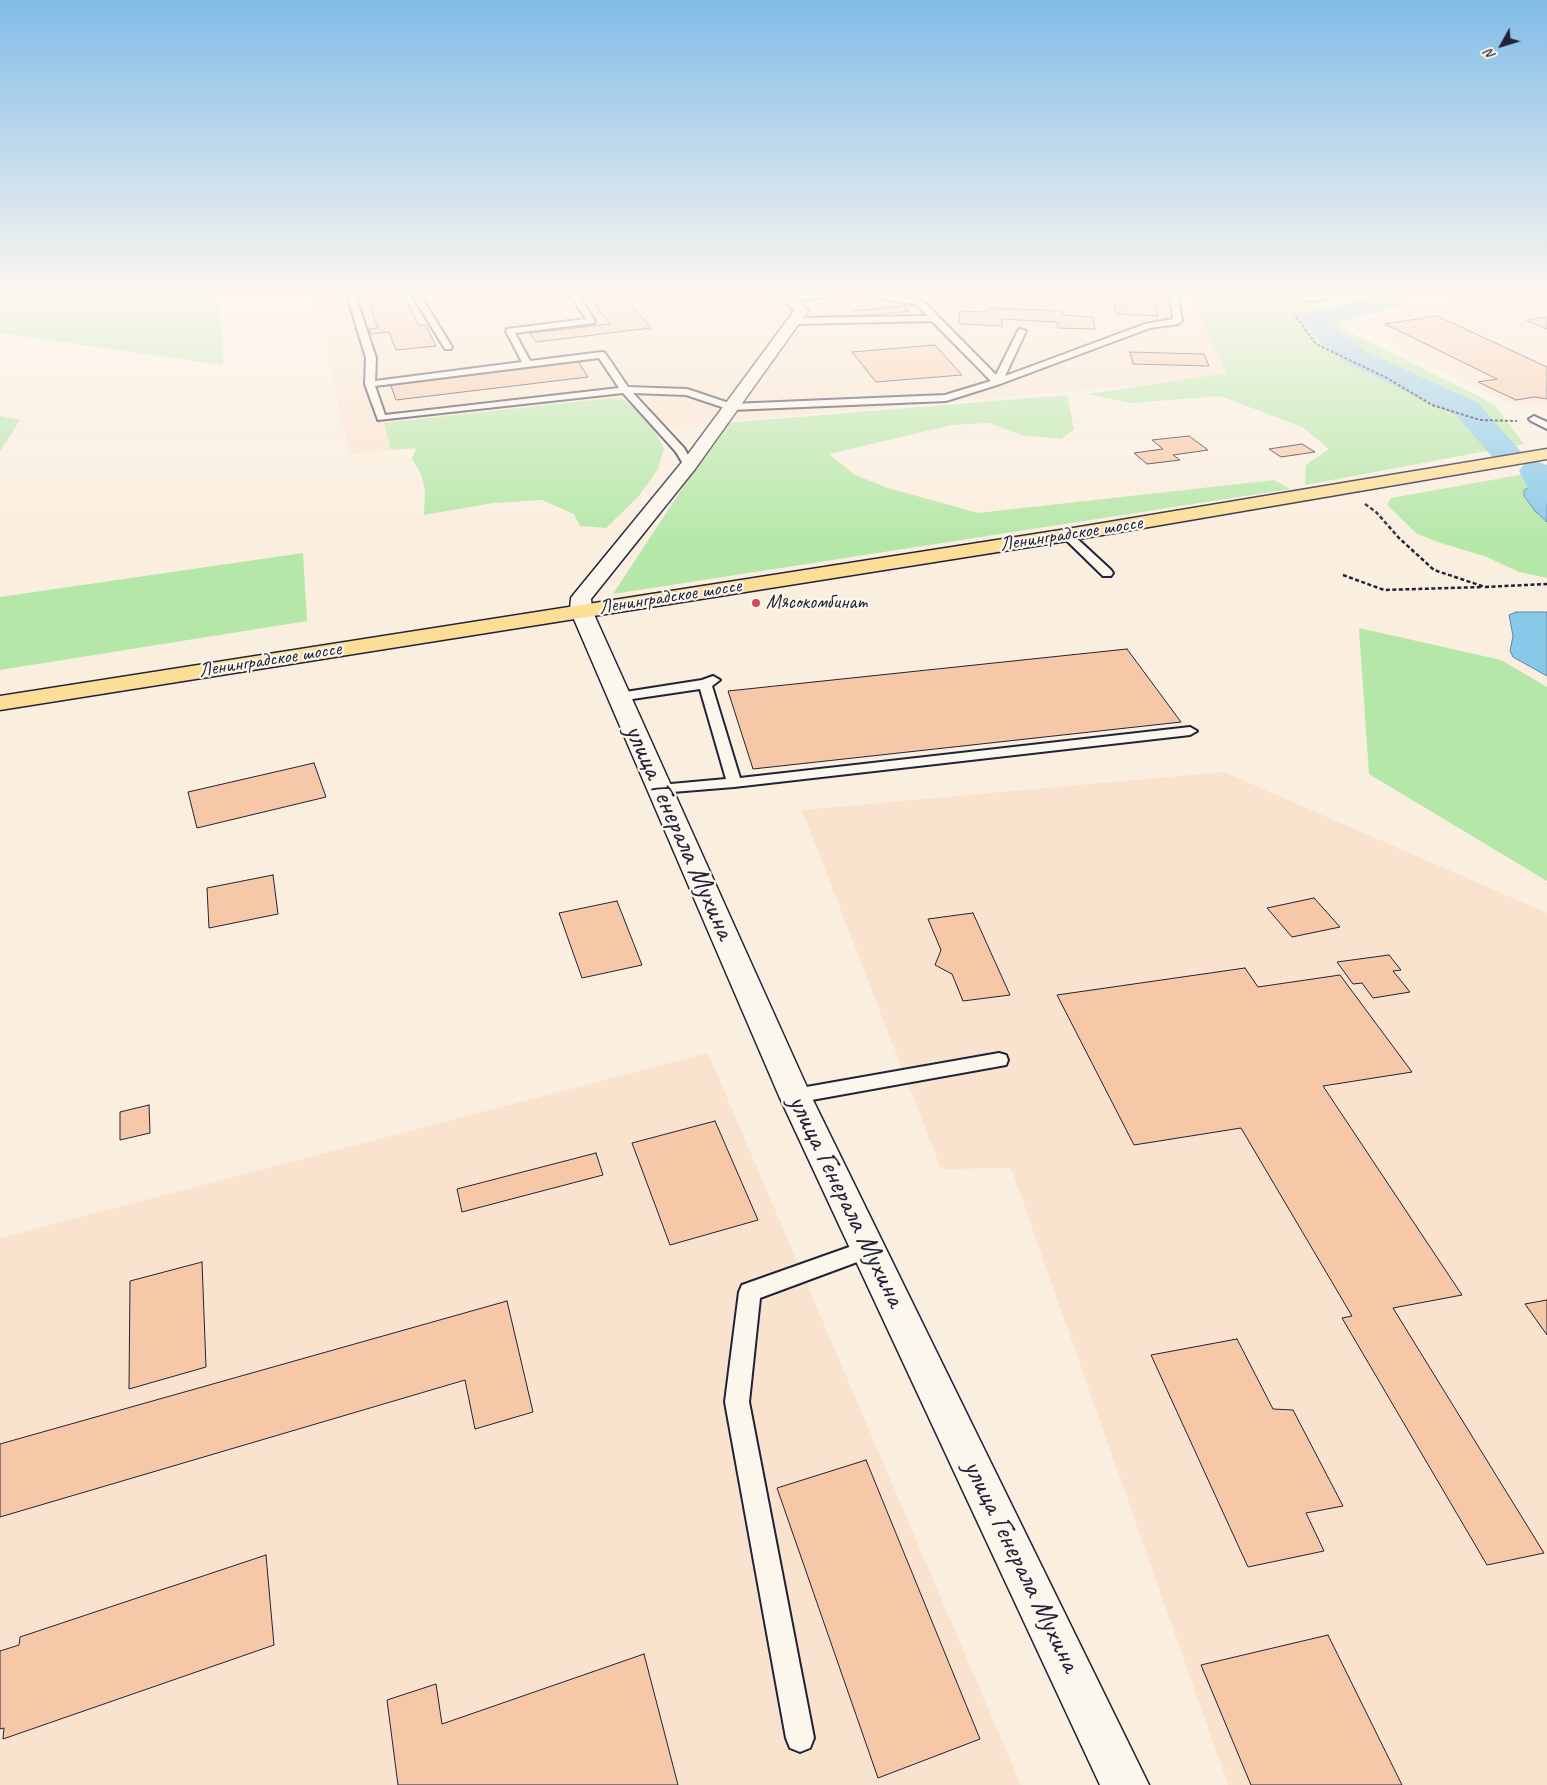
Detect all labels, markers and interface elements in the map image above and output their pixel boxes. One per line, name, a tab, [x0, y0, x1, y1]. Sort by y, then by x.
north arrow	[1477, 20, 1527, 70]
text: N	[1481, 46, 1499, 63]
street label: Ленинградское шоссе	[998, 511, 1144, 557]
street label: Ленинградское шоссе	[597, 574, 743, 620]
place label: Мясокомбинат	[766, 591, 867, 615]
marker: Мясокомбинат	[750, 597, 762, 609]
street label: Ленинградское шоссе	[197, 637, 343, 683]
street label: улица Генерала Мухина	[616, 719, 742, 945]
street label: улица Генерала Мухина	[780, 1089, 912, 1313]
street label: улица Генерала Мухина	[955, 1454, 1087, 1678]

